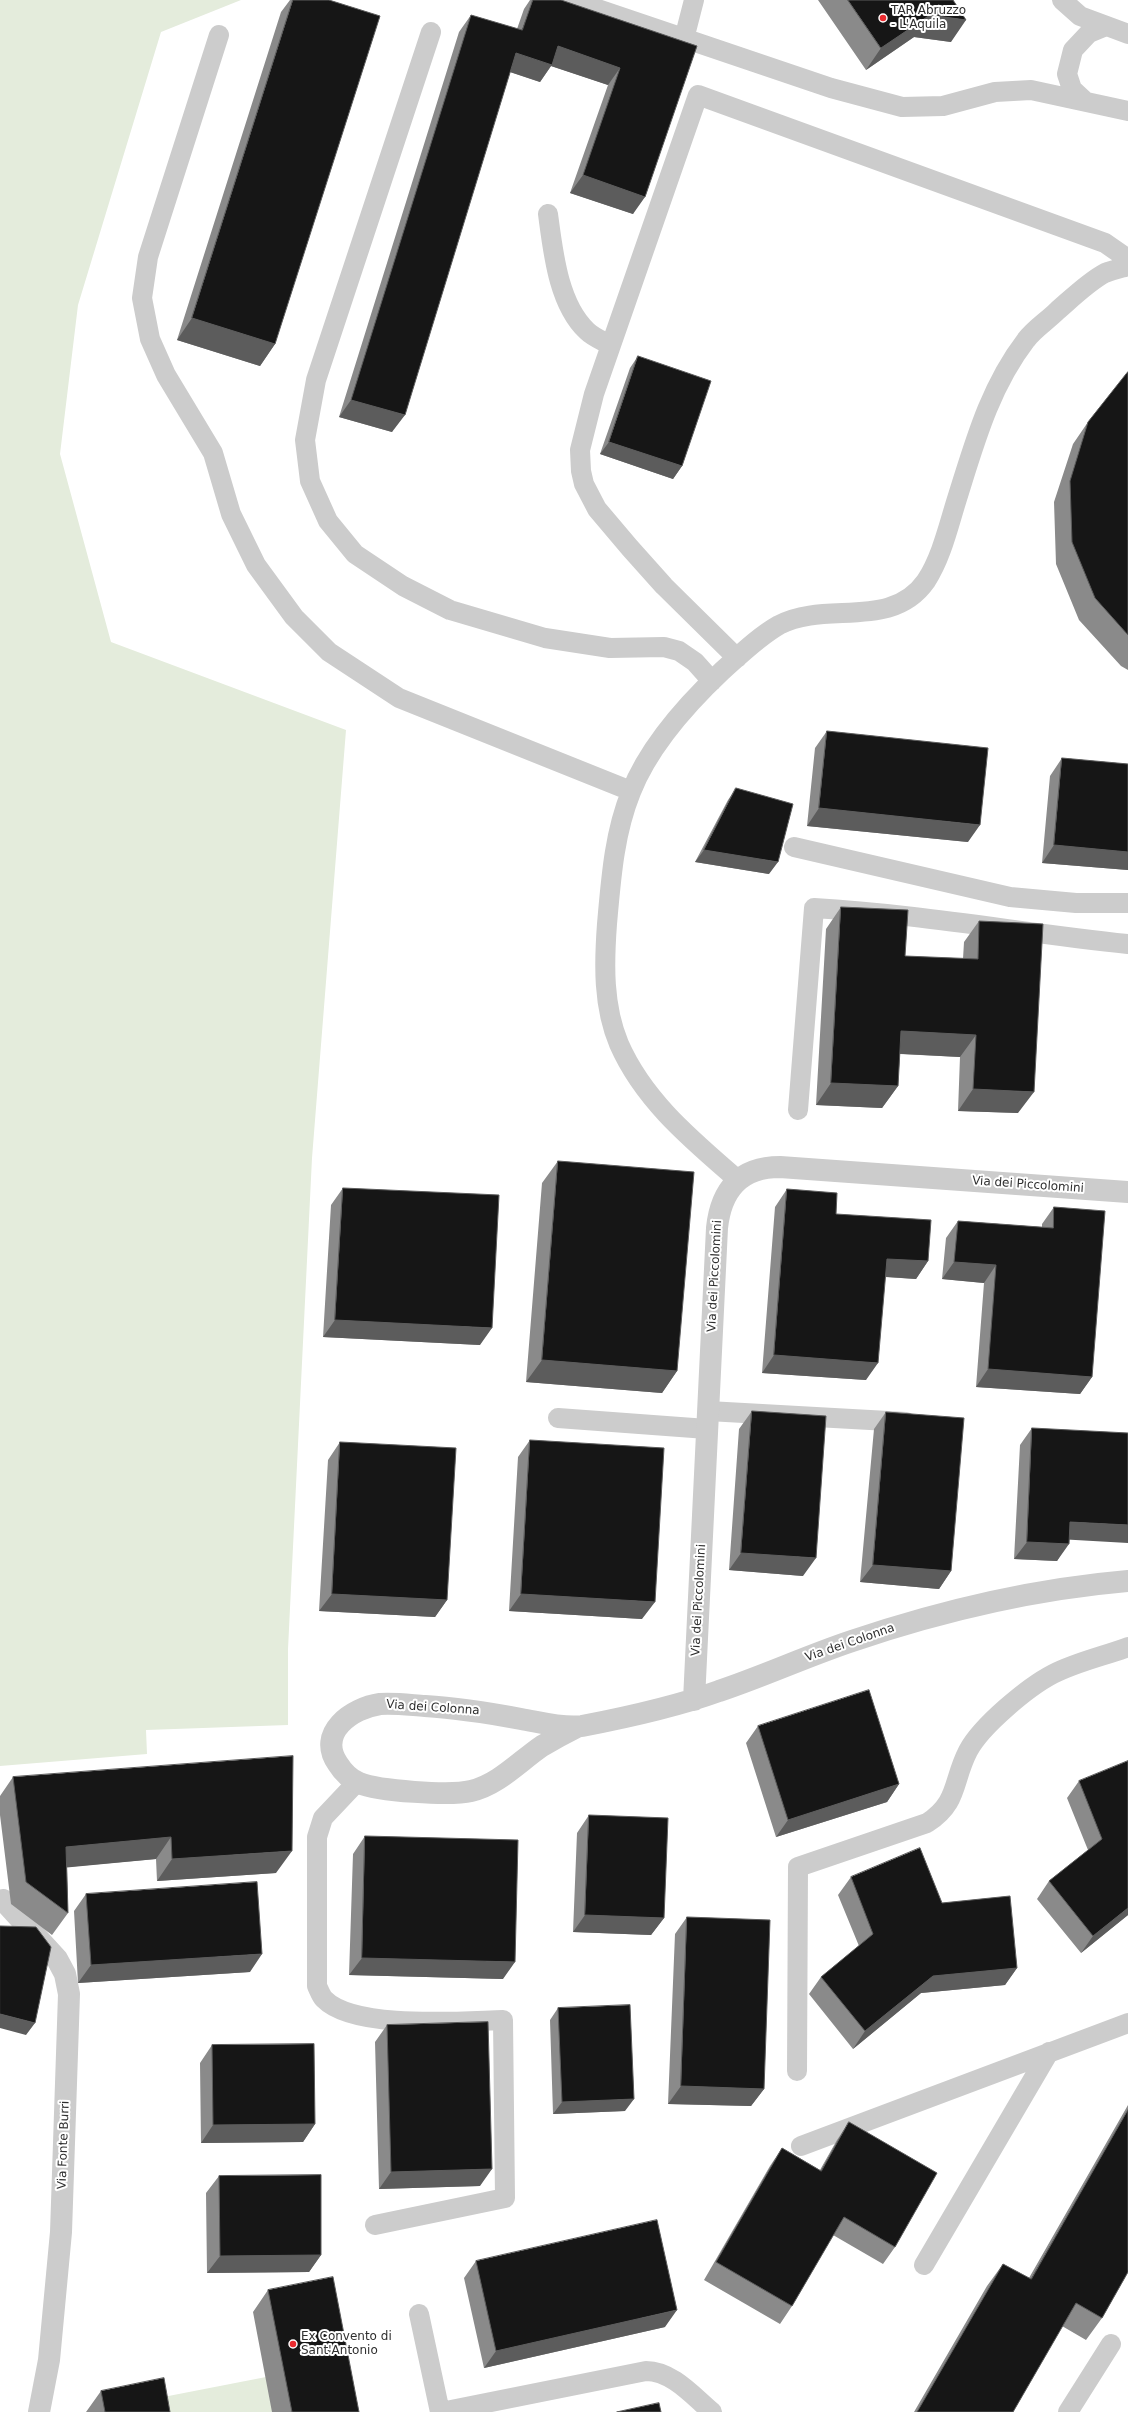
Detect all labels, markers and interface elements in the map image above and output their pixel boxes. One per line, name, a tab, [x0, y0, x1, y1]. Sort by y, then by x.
place label: TAR Abruzzo - L'Aquila	[891, 4, 966, 32]
marker: TAR Abruzzo - L'Aquila	[878, 13, 888, 23]
street label: Via dei Piccolomini	[972, 1174, 1084, 1196]
street label: Via dei Piccolomini	[705, 1220, 725, 1332]
street label: Via dei Piccolomini	[689, 1544, 709, 1656]
street label: Via dei Colonna	[803, 1621, 897, 1665]
street label: Via dei Colonna	[386, 1698, 480, 1718]
street label: Via Fonte Burri	[55, 2100, 73, 2190]
place label: Ex Convento di Sant'Antonio	[301, 2330, 392, 2358]
marker: Ex Convento di Sant'Antonio	[288, 2339, 298, 2349]

